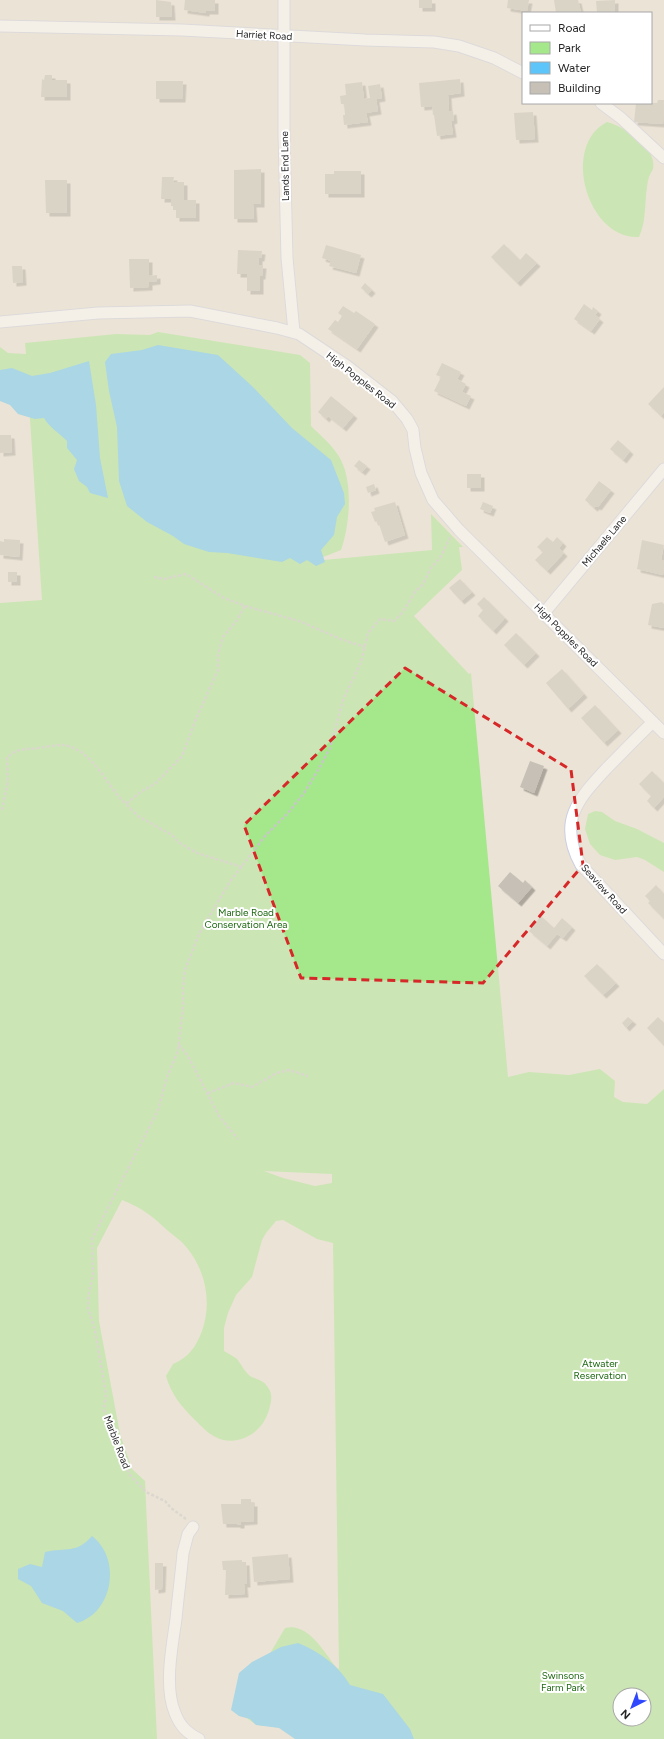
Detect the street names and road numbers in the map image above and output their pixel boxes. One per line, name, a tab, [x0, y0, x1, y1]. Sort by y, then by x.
street label: Harriet Road	[235, 27, 293, 43]
street label: Lands End Lane	[278, 130, 292, 201]
street label: High Popples Road	[324, 349, 399, 411]
street label: Michaels Lane	[579, 512, 630, 569]
street label: High Popples Road	[531, 600, 601, 670]
street label: Seaview Road	[578, 861, 630, 917]
street label: Marble Road	[101, 1414, 133, 1471]

